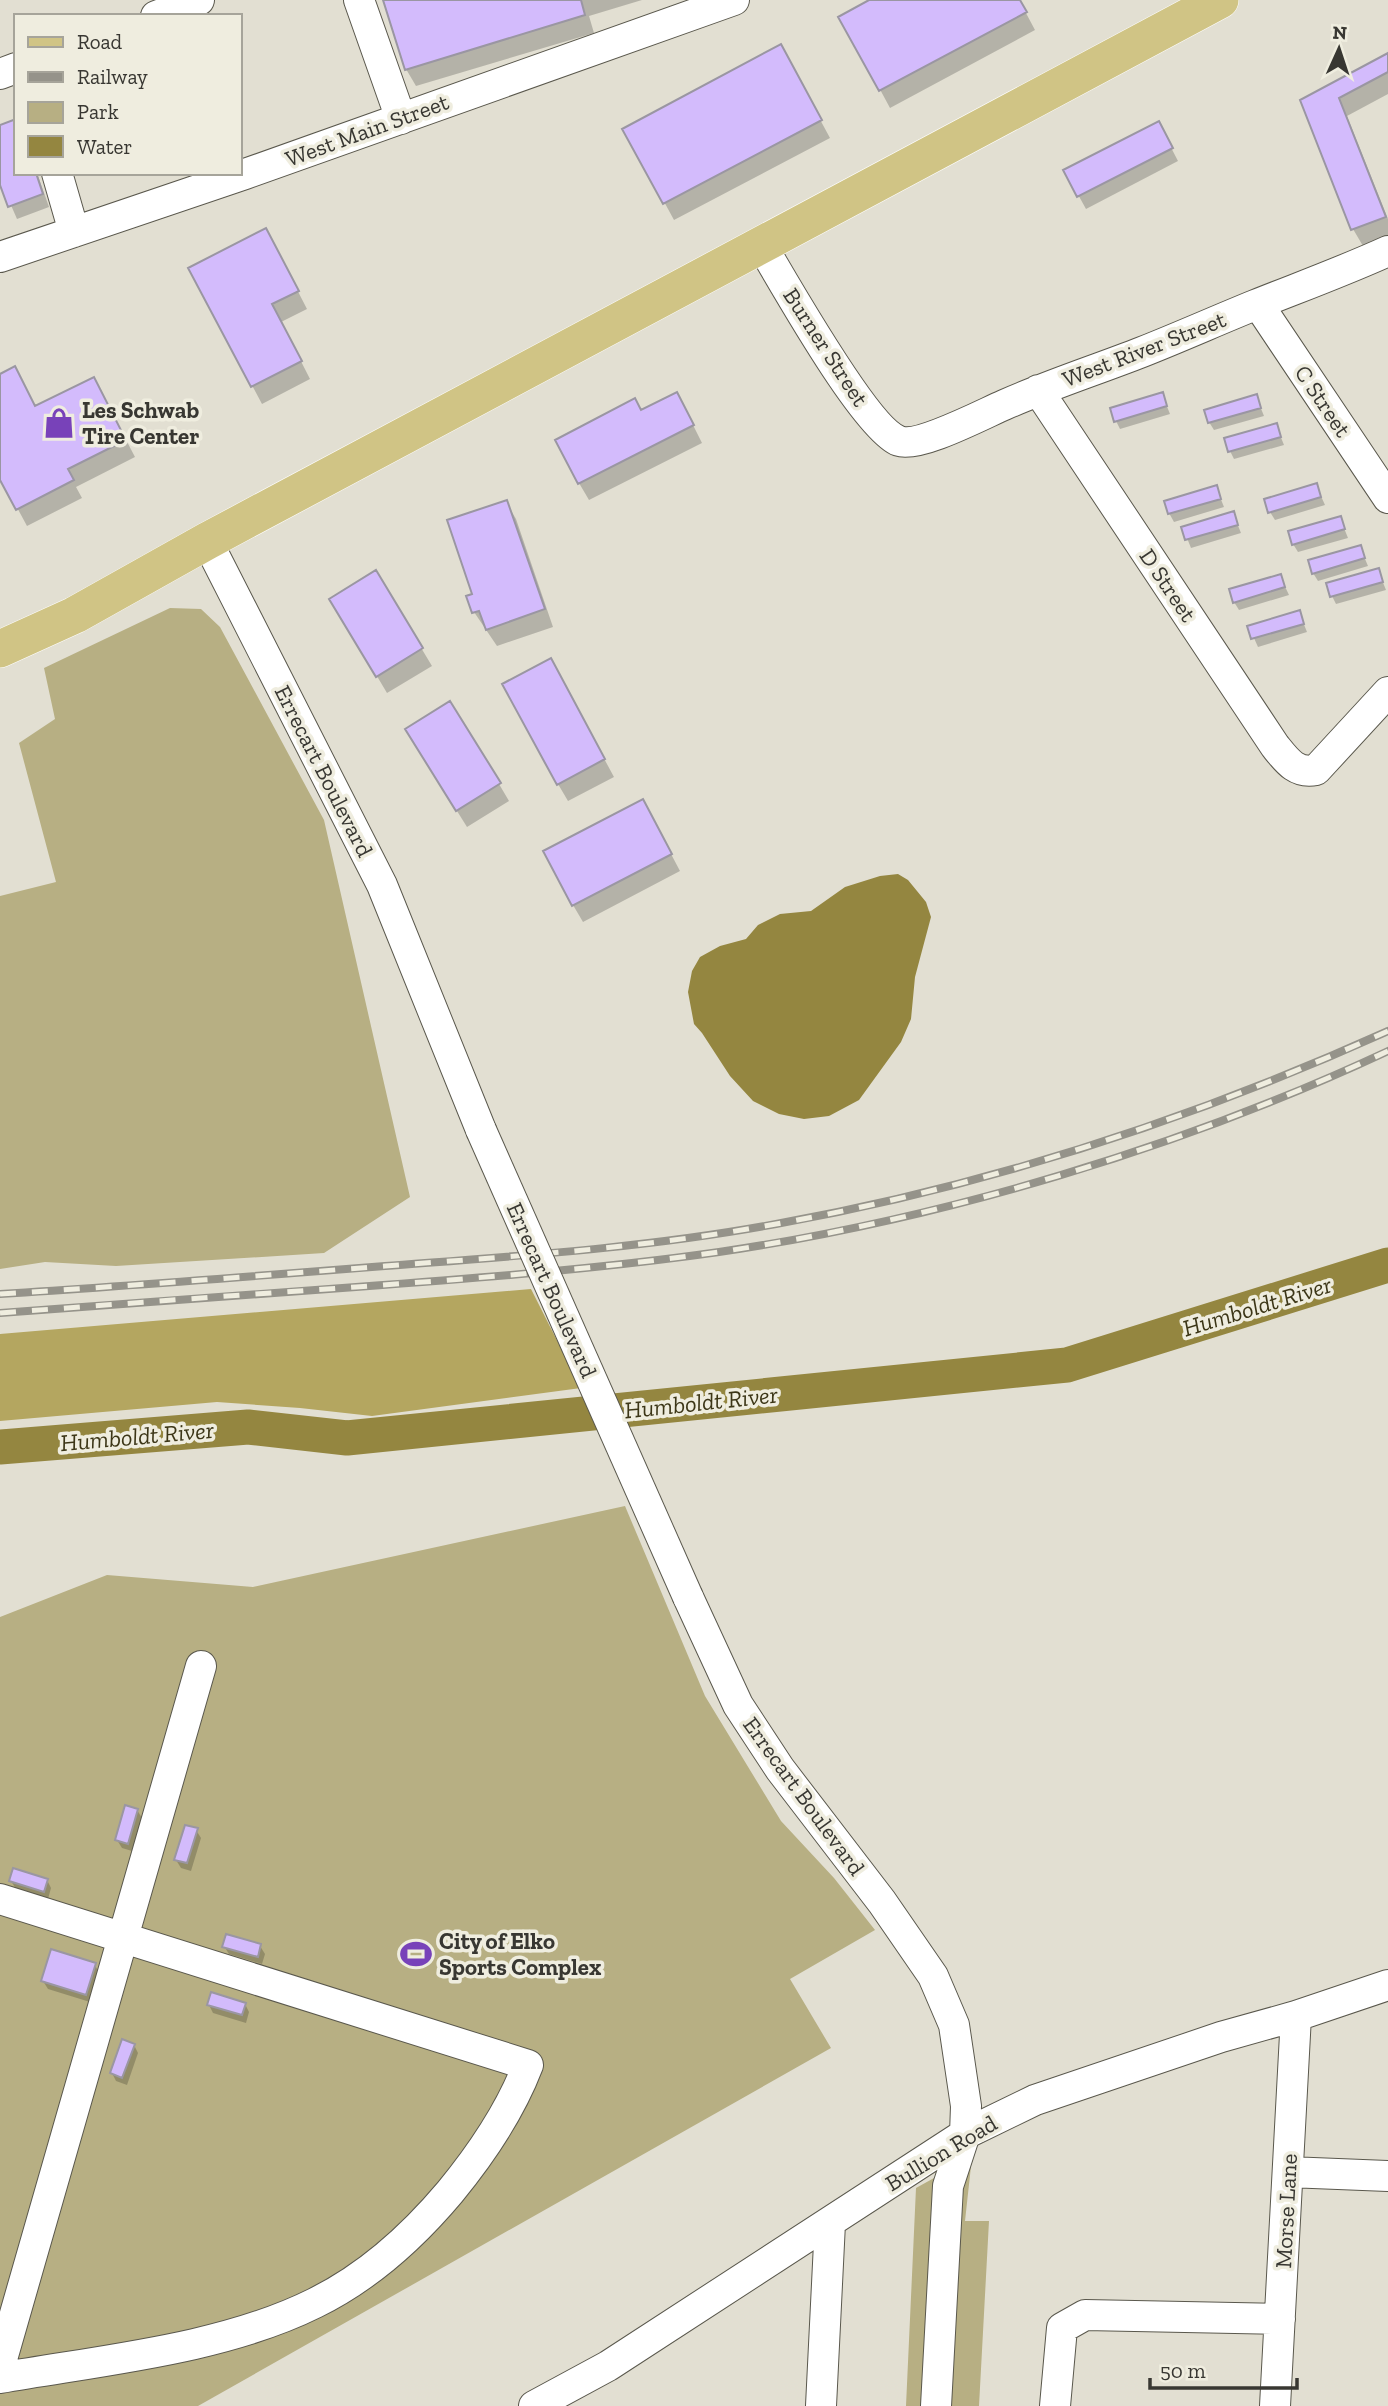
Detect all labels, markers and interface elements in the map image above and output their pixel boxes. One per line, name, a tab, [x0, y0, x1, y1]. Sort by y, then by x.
legend	[14, 14, 242, 175]
north arrow	[1304, 14, 1374, 84]
text: N	[1332, 21, 1348, 44]
text: Road	[77, 29, 123, 54]
text: Railway	[77, 64, 148, 89]
street label: West Main Street	[282, 87, 453, 173]
text: Park	[77, 99, 119, 124]
text: Water	[77, 134, 132, 159]
street label: Burner Street	[777, 283, 875, 412]
street label: West River Street	[1058, 305, 1230, 393]
street label: C Street	[1289, 360, 1357, 443]
place label: Les Schwab Tire Center	[82, 396, 199, 450]
shop icon: Les Schwab Tire Center	[42, 406, 76, 440]
street label: D Street	[1133, 543, 1203, 627]
street label: Errecart Boulevard	[269, 680, 380, 862]
street label: Errecart Boulevard	[501, 1198, 603, 1382]
water label: Humboldt River	[1179, 1269, 1336, 1342]
water label: Humboldt River	[623, 1379, 780, 1424]
water label: Humboldt River	[59, 1415, 216, 1457]
street label: Errecart Boulevard	[737, 1711, 871, 1881]
place label: City of Elko Sports Complex	[439, 1927, 602, 1981]
sports icon: City of Elko Sports Complex	[399, 1937, 433, 1971]
street label: Bullion Road	[880, 2109, 1002, 2197]
street label: Morse Lane	[1269, 2153, 1303, 2269]
scale bar	[1150, 2346, 1297, 2390]
text: 50 m	[1160, 2358, 1206, 2383]

